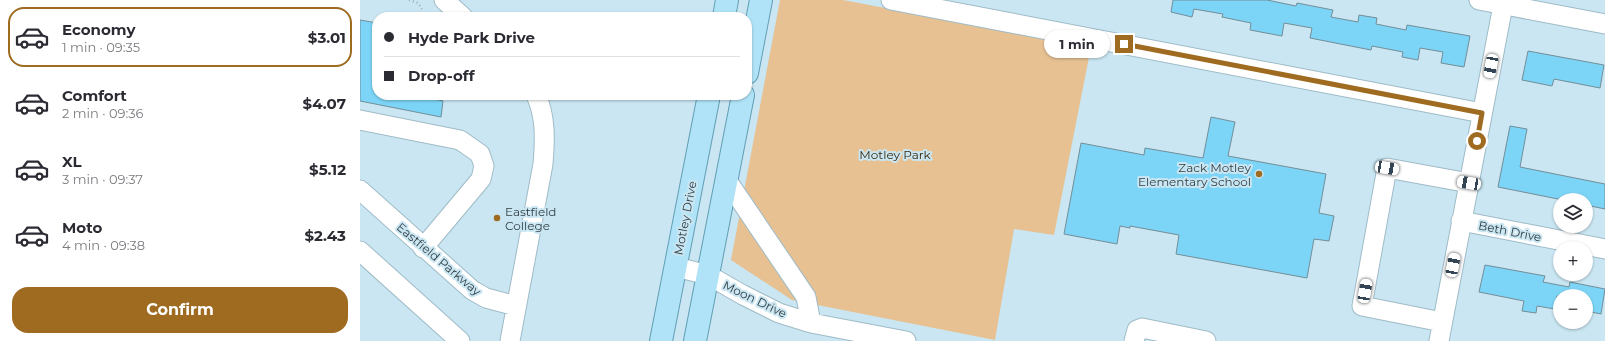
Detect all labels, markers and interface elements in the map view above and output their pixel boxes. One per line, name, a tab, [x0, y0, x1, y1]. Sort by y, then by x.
icon: car	[14, 19, 50, 55]
text: Economy	[62, 20, 135, 39]
text: $3.01	[308, 28, 346, 47]
text: Hyde Park Drive	[408, 28, 535, 47]
callout: 1 min	[1044, 30, 1110, 58]
route end	[1115, 35, 1133, 53]
text: 1 min	[1059, 36, 1095, 52]
text: 1 min · 09:35	[62, 39, 140, 55]
car	[1483, 53, 1499, 79]
text: Drop-off	[408, 66, 475, 85]
icon: car	[14, 85, 50, 121]
text: Comfort	[62, 86, 127, 105]
text: $4.07	[302, 94, 346, 113]
text: 2 min · 09:36	[62, 105, 143, 121]
route start	[1468, 132, 1486, 150]
park label: Motley Park	[859, 147, 931, 162]
icon: car	[14, 151, 50, 187]
text: XL	[62, 152, 81, 171]
text: $5.12	[309, 160, 346, 179]
place label: Zack Motley Elementary School	[1138, 160, 1251, 189]
car	[1374, 160, 1400, 176]
marker: Zack Motley Elementary School	[1254, 169, 1264, 179]
text: 3 min · 09:37	[62, 171, 143, 187]
car	[1456, 175, 1482, 191]
street label: Motley Drive	[670, 180, 700, 256]
map controls	[1553, 193, 1593, 329]
button: layers	[1553, 193, 1593, 233]
place label: Eastfield College	[505, 204, 557, 233]
marker: Eastfield College	[492, 213, 502, 223]
icon: car	[14, 217, 50, 253]
text: Moto	[62, 218, 102, 237]
street label: Beth Drive	[1477, 218, 1543, 244]
street label: Eastfield Parkway	[394, 219, 485, 299]
text: $2.43	[304, 226, 346, 245]
text: 4 min · 09:38	[62, 237, 145, 253]
button: +	[1553, 241, 1593, 281]
car	[1445, 252, 1461, 278]
street label: Moon Drive	[721, 277, 789, 321]
car	[1357, 278, 1373, 304]
button: Confirm	[12, 287, 348, 333]
button: −	[1553, 289, 1593, 329]

